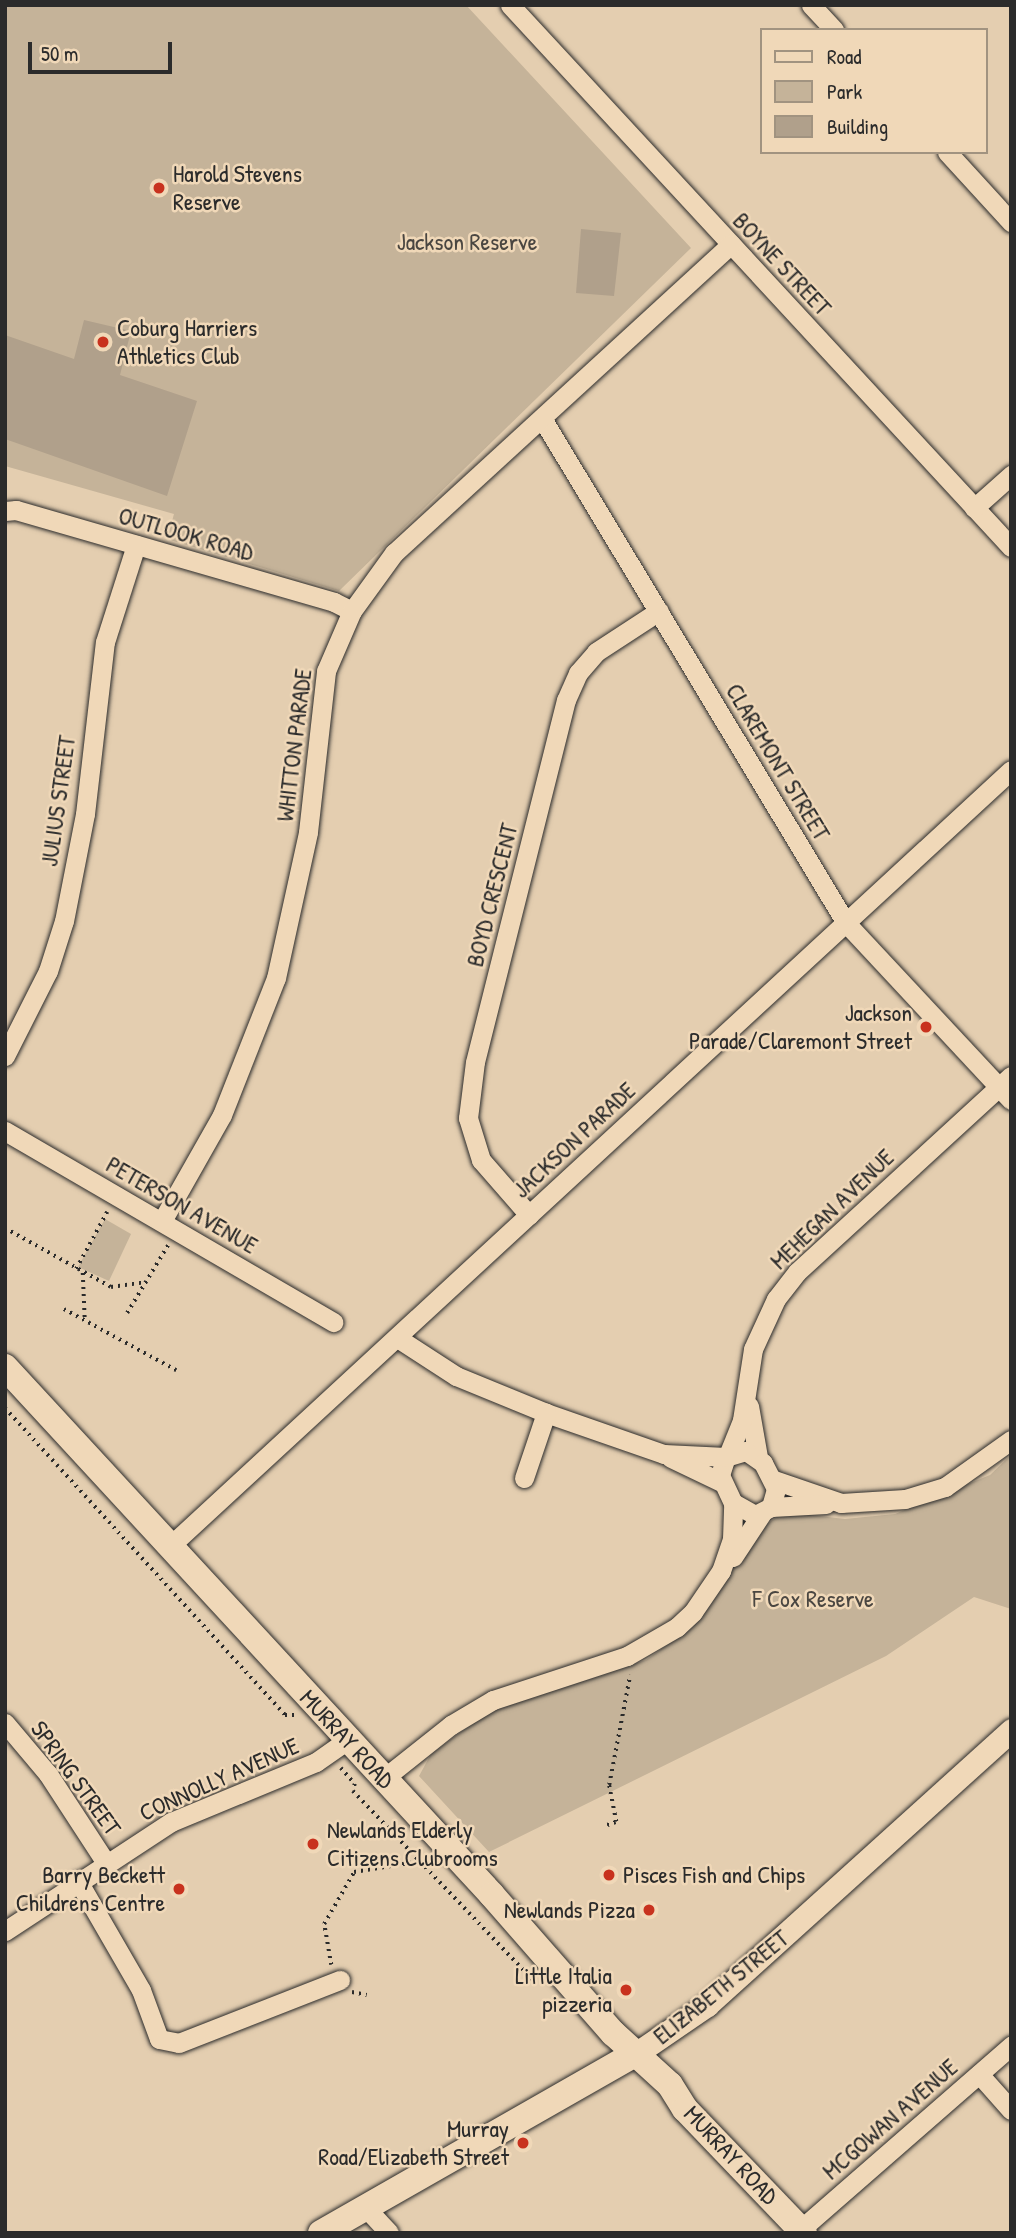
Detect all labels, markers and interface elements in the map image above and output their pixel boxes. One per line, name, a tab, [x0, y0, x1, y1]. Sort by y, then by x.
scale bar	[32, 28, 175, 72]
legend	[760, 28, 988, 154]
text: 50 m	[41, 39, 78, 68]
text: Road	[827, 42, 861, 71]
text: Park	[827, 77, 862, 106]
text: Building	[827, 112, 888, 141]
place label: Harold Stevens Reserve	[173, 160, 302, 216]
marker: Harold Stevens Reserve	[151, 180, 167, 196]
street label: BOYNE STREET	[727, 206, 837, 322]
park label: Jackson Reserve	[397, 228, 537, 256]
place label: Coburg Harriers Athletics Club	[117, 314, 257, 370]
marker: Coburg Harriers Athletics Club	[95, 334, 111, 350]
street label: OUTLOOK ROAD	[115, 501, 257, 567]
street label: WHITTON PARADE	[270, 667, 318, 823]
street label: CLAREMONT STREET	[720, 678, 836, 846]
street label: JULIUS STREET	[35, 734, 81, 868]
street label: BOYD CRESCENT	[460, 820, 524, 970]
place label: Jackson Parade/Claremont Street	[689, 999, 912, 1055]
marker: Jackson Parade/Claremont Street	[918, 1019, 934, 1035]
street label: JACKSON PARADE	[507, 1076, 641, 1204]
street label: MEHEGAN AVENUE	[764, 1143, 900, 1275]
street label: PETERSON AVENUE	[101, 1150, 263, 1260]
park label: F Cox Reserve	[752, 1585, 874, 1613]
street label: MURRAY ROAD	[294, 1684, 400, 1794]
street label: SPRING STREET	[25, 1715, 127, 1841]
street label: CONNOLLY AVENUE	[135, 1731, 303, 1827]
place label: Newlands Elderly Citizens Clubrooms	[327, 1816, 498, 1872]
marker: Newlands Elderly Citizens Clubrooms	[305, 1836, 321, 1852]
place label: Barry Beckett Childrens Centre	[16, 1861, 165, 1917]
place label: Pisces Fish and Chips	[623, 1861, 805, 1889]
marker: Pisces Fish and Chips	[601, 1867, 617, 1883]
marker: Barry Beckett Childrens Centre	[171, 1881, 187, 1897]
place label: Newlands Pizza	[504, 1896, 635, 1924]
marker: Newlands Pizza	[641, 1902, 657, 1918]
street label: ELIZABETH STREET	[648, 1924, 794, 2050]
place label: Little Italia pizzeria	[515, 1962, 612, 2018]
marker: Little Italia pizzeria	[618, 1982, 634, 1998]
street label: MCGOWAN AVENUE	[817, 2053, 963, 2185]
street label: MURRAY ROAD	[678, 2100, 784, 2210]
place label: Murray Road/Elizabeth Street	[318, 2115, 509, 2171]
marker: Murray Road/Elizabeth Street	[515, 2135, 531, 2151]

